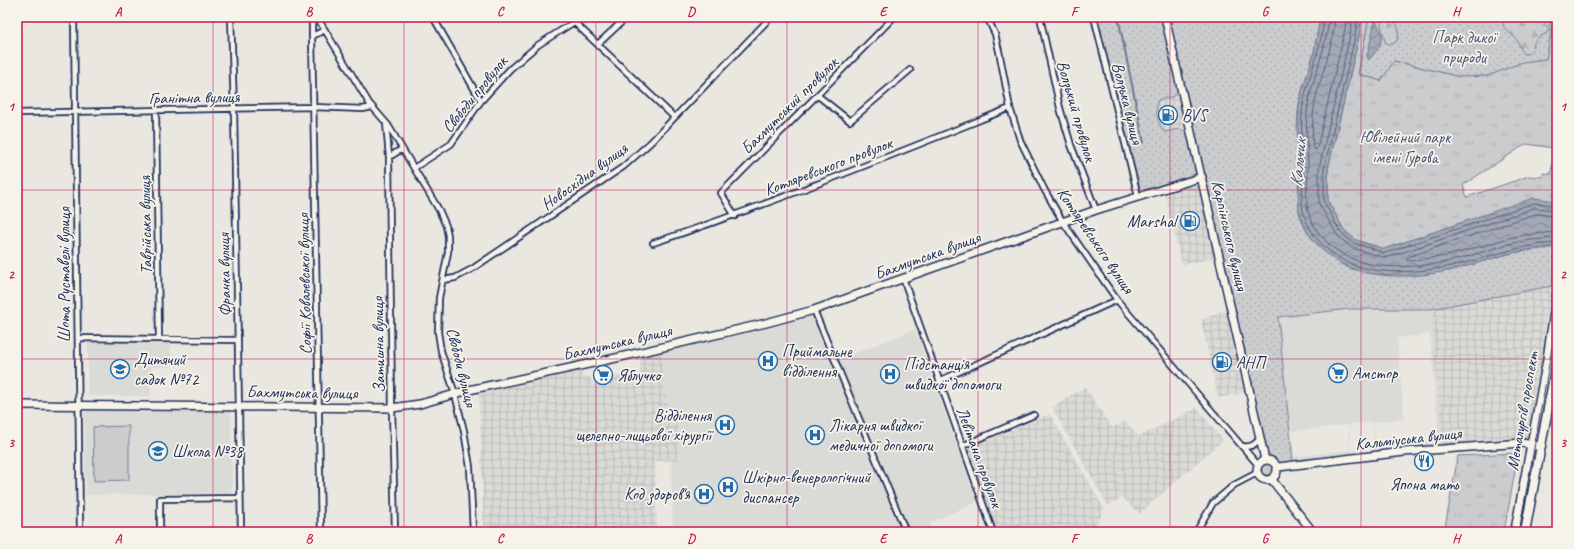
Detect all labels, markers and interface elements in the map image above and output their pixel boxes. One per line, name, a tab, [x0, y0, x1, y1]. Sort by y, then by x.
text: A	[115, 4, 123, 20]
text: B	[306, 4, 314, 20]
text: C	[497, 4, 505, 20]
text: D	[687, 4, 696, 20]
text: E	[880, 4, 889, 20]
text: F	[1071, 4, 1080, 20]
text: G	[1262, 4, 1270, 20]
text: H	[1452, 4, 1462, 20]
park label: Парк дикої природи	[1432, 27, 1498, 68]
street label: Свободи провулок	[437, 50, 513, 137]
street label: Бахмутський провулок	[736, 51, 844, 158]
street label: Волзький провулок	[1051, 58, 1101, 166]
street label: Волзька вулиця	[1106, 60, 1148, 148]
street label: Гранітна вулиця	[148, 86, 240, 109]
text: 1	[8, 99, 16, 115]
text: 1	[1560, 99, 1568, 115]
fuel station icon: BVS	[1157, 104, 1179, 126]
place label: BVS	[1182, 105, 1209, 126]
park label: Ювілейний парк імені Гурова	[1360, 127, 1452, 168]
street label: Котляревського провулок	[761, 132, 897, 200]
water label: Кальчик	[1285, 135, 1311, 188]
street label: Новосхідна вулиця	[537, 138, 632, 215]
street label: Таврійська вулиця	[134, 175, 157, 275]
street label: Карпінського вулиця	[1207, 178, 1253, 294]
street label: Котляревського вулиця	[1052, 183, 1140, 299]
street label: Шота Руставелі вулиця	[54, 206, 75, 343]
fuel station icon: Marshal	[1179, 210, 1201, 232]
place label: Marshal	[1127, 211, 1179, 232]
street label: Софії Ковалевської вулиця	[293, 212, 316, 355]
street label: Бахмутська вулиця	[871, 226, 984, 284]
street label: Франка вулиця	[213, 231, 236, 317]
text: 2	[8, 267, 15, 283]
text: 2	[1560, 267, 1567, 283]
street label: Затишна вулиця	[367, 296, 390, 393]
street label: Бахмутська вулиця	[561, 320, 675, 365]
street label: Свободи вулиця	[442, 325, 482, 410]
place label: Приймальне відділення	[782, 341, 853, 382]
place label: Дитячий садок №72	[134, 349, 200, 390]
street label: Металургів проспект	[1502, 349, 1543, 472]
hospital icon: Приймальне відділення	[757, 350, 779, 372]
fuel station icon: АНП	[1211, 351, 1233, 373]
place label: АНП	[1236, 352, 1267, 373]
place label: Підстанція швидкої допомоги	[904, 354, 1002, 395]
school or university icon: Дитячий садок №72	[109, 358, 131, 380]
supermarket icon: Амстор	[1327, 362, 1349, 384]
hospital icon: Підстанція швидкої допомоги	[879, 363, 901, 385]
place label: Амстор	[1352, 363, 1399, 384]
supermarket icon: Яблучко	[592, 364, 614, 386]
place label: Яблучко	[617, 365, 662, 386]
street label: Бахмутська вулиця	[246, 381, 359, 404]
street label: Левітана провулок	[952, 404, 1008, 512]
place label: Відділення щелепно-лицьової хірургії	[575, 405, 714, 446]
hospital icon: Відділення щелепно-лицьової хірургії	[714, 414, 736, 436]
place label: Лікарня швидкої медичної допомоги	[829, 415, 934, 456]
street label: Кальміуська вулиця	[1354, 422, 1464, 454]
hospital icon: Лікарня швидкої медичної допомоги	[804, 424, 826, 446]
text: 3	[8, 435, 15, 451]
text: 3	[1560, 435, 1567, 451]
school or university icon: Школа №38	[147, 440, 169, 462]
place label: Школа №38	[172, 441, 245, 462]
restaurant icon: Япона мать	[1413, 450, 1435, 472]
place label: Шкірно-венерологічний диспансер	[742, 467, 871, 508]
place label: Япона мать	[1390, 474, 1460, 495]
hospital icon: Шкірно-венерологічний диспансер	[717, 476, 739, 498]
hospital icon: Код здоров'я	[693, 483, 715, 505]
place label: Код здоров'я	[624, 484, 691, 506]
text: A	[115, 531, 123, 547]
text: B	[306, 531, 314, 547]
text: C	[497, 531, 505, 547]
text: D	[687, 531, 696, 547]
text: E	[880, 531, 889, 547]
text: F	[1071, 531, 1080, 547]
text: G	[1262, 531, 1270, 547]
text: H	[1452, 531, 1462, 547]

